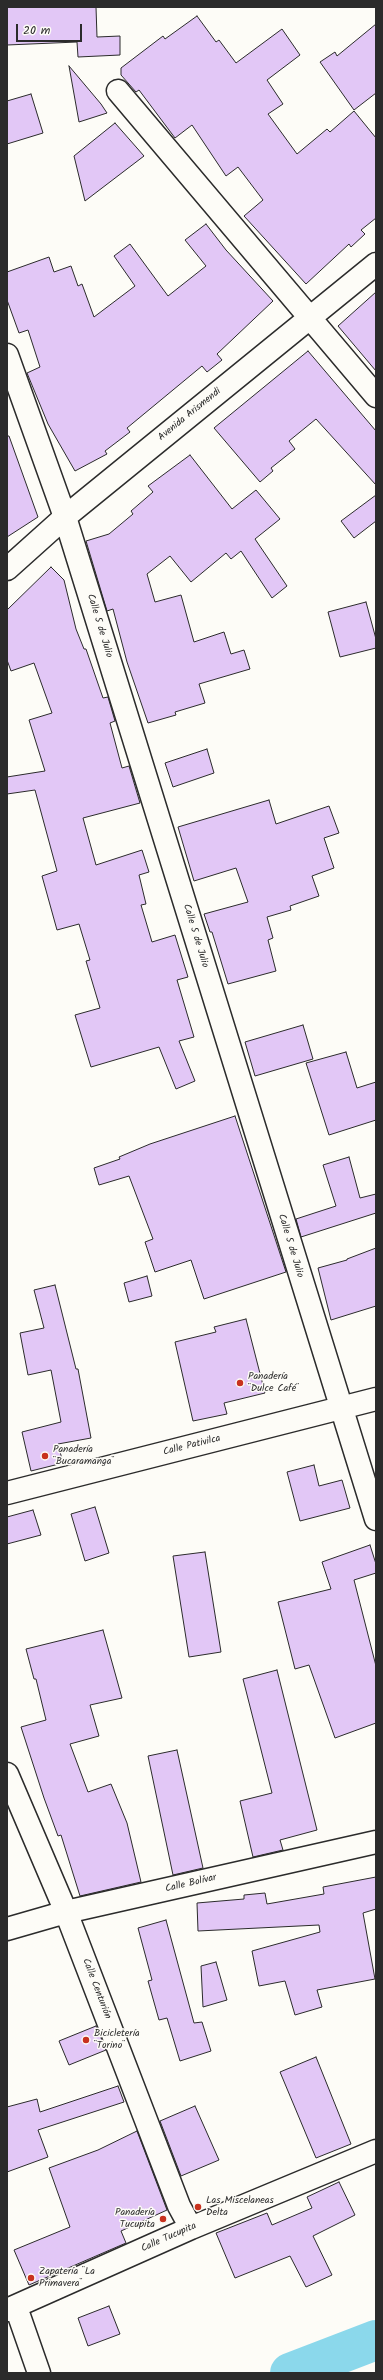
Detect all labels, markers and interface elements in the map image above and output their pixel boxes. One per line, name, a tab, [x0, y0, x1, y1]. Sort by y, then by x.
scale bar	[18, 16, 84, 42]
text: 20 m	[23, 21, 50, 40]
street label: Avenida Arismendi	[156, 386, 224, 444]
street label: Calle 5 de Julio	[84, 593, 114, 659]
street label: Calle 5 de Julio	[180, 903, 210, 969]
street label: Calle 5 de Julio	[275, 1213, 305, 1279]
place label: Panadería ¨Dulce Café¨	[248, 1371, 299, 1394]
marker: Panadería ¨Dulce Café¨	[235, 1378, 245, 1388]
street label: Calle Pativilca	[162, 1433, 222, 1459]
place label: Panadería ¨Bucaramanga¨	[53, 1444, 114, 1468]
marker: Panadería ¨Bucaramanga¨	[40, 1451, 50, 1461]
street label: Calle Bolívar	[164, 1872, 218, 1896]
street label: Calle Centurión	[79, 1957, 113, 2021]
place label: Bicicletería ¨Torino¨	[94, 2028, 140, 2052]
marker: Bicicletería ¨Torino¨	[81, 2035, 91, 2045]
place label: Las Miscelaneas Delta	[206, 2195, 274, 2218]
marker: Las Miscelaneas Delta	[193, 2202, 203, 2212]
place label: Panadería Tucupita	[115, 2207, 155, 2230]
marker: Panadería Tucupita	[158, 2214, 168, 2224]
street label: Calle Tucupita	[140, 2220, 198, 2256]
place label: Zapatería ¨La Primavera¨	[39, 2266, 95, 2290]
marker: Zapatería ¨La Primavera¨	[26, 2273, 36, 2283]

